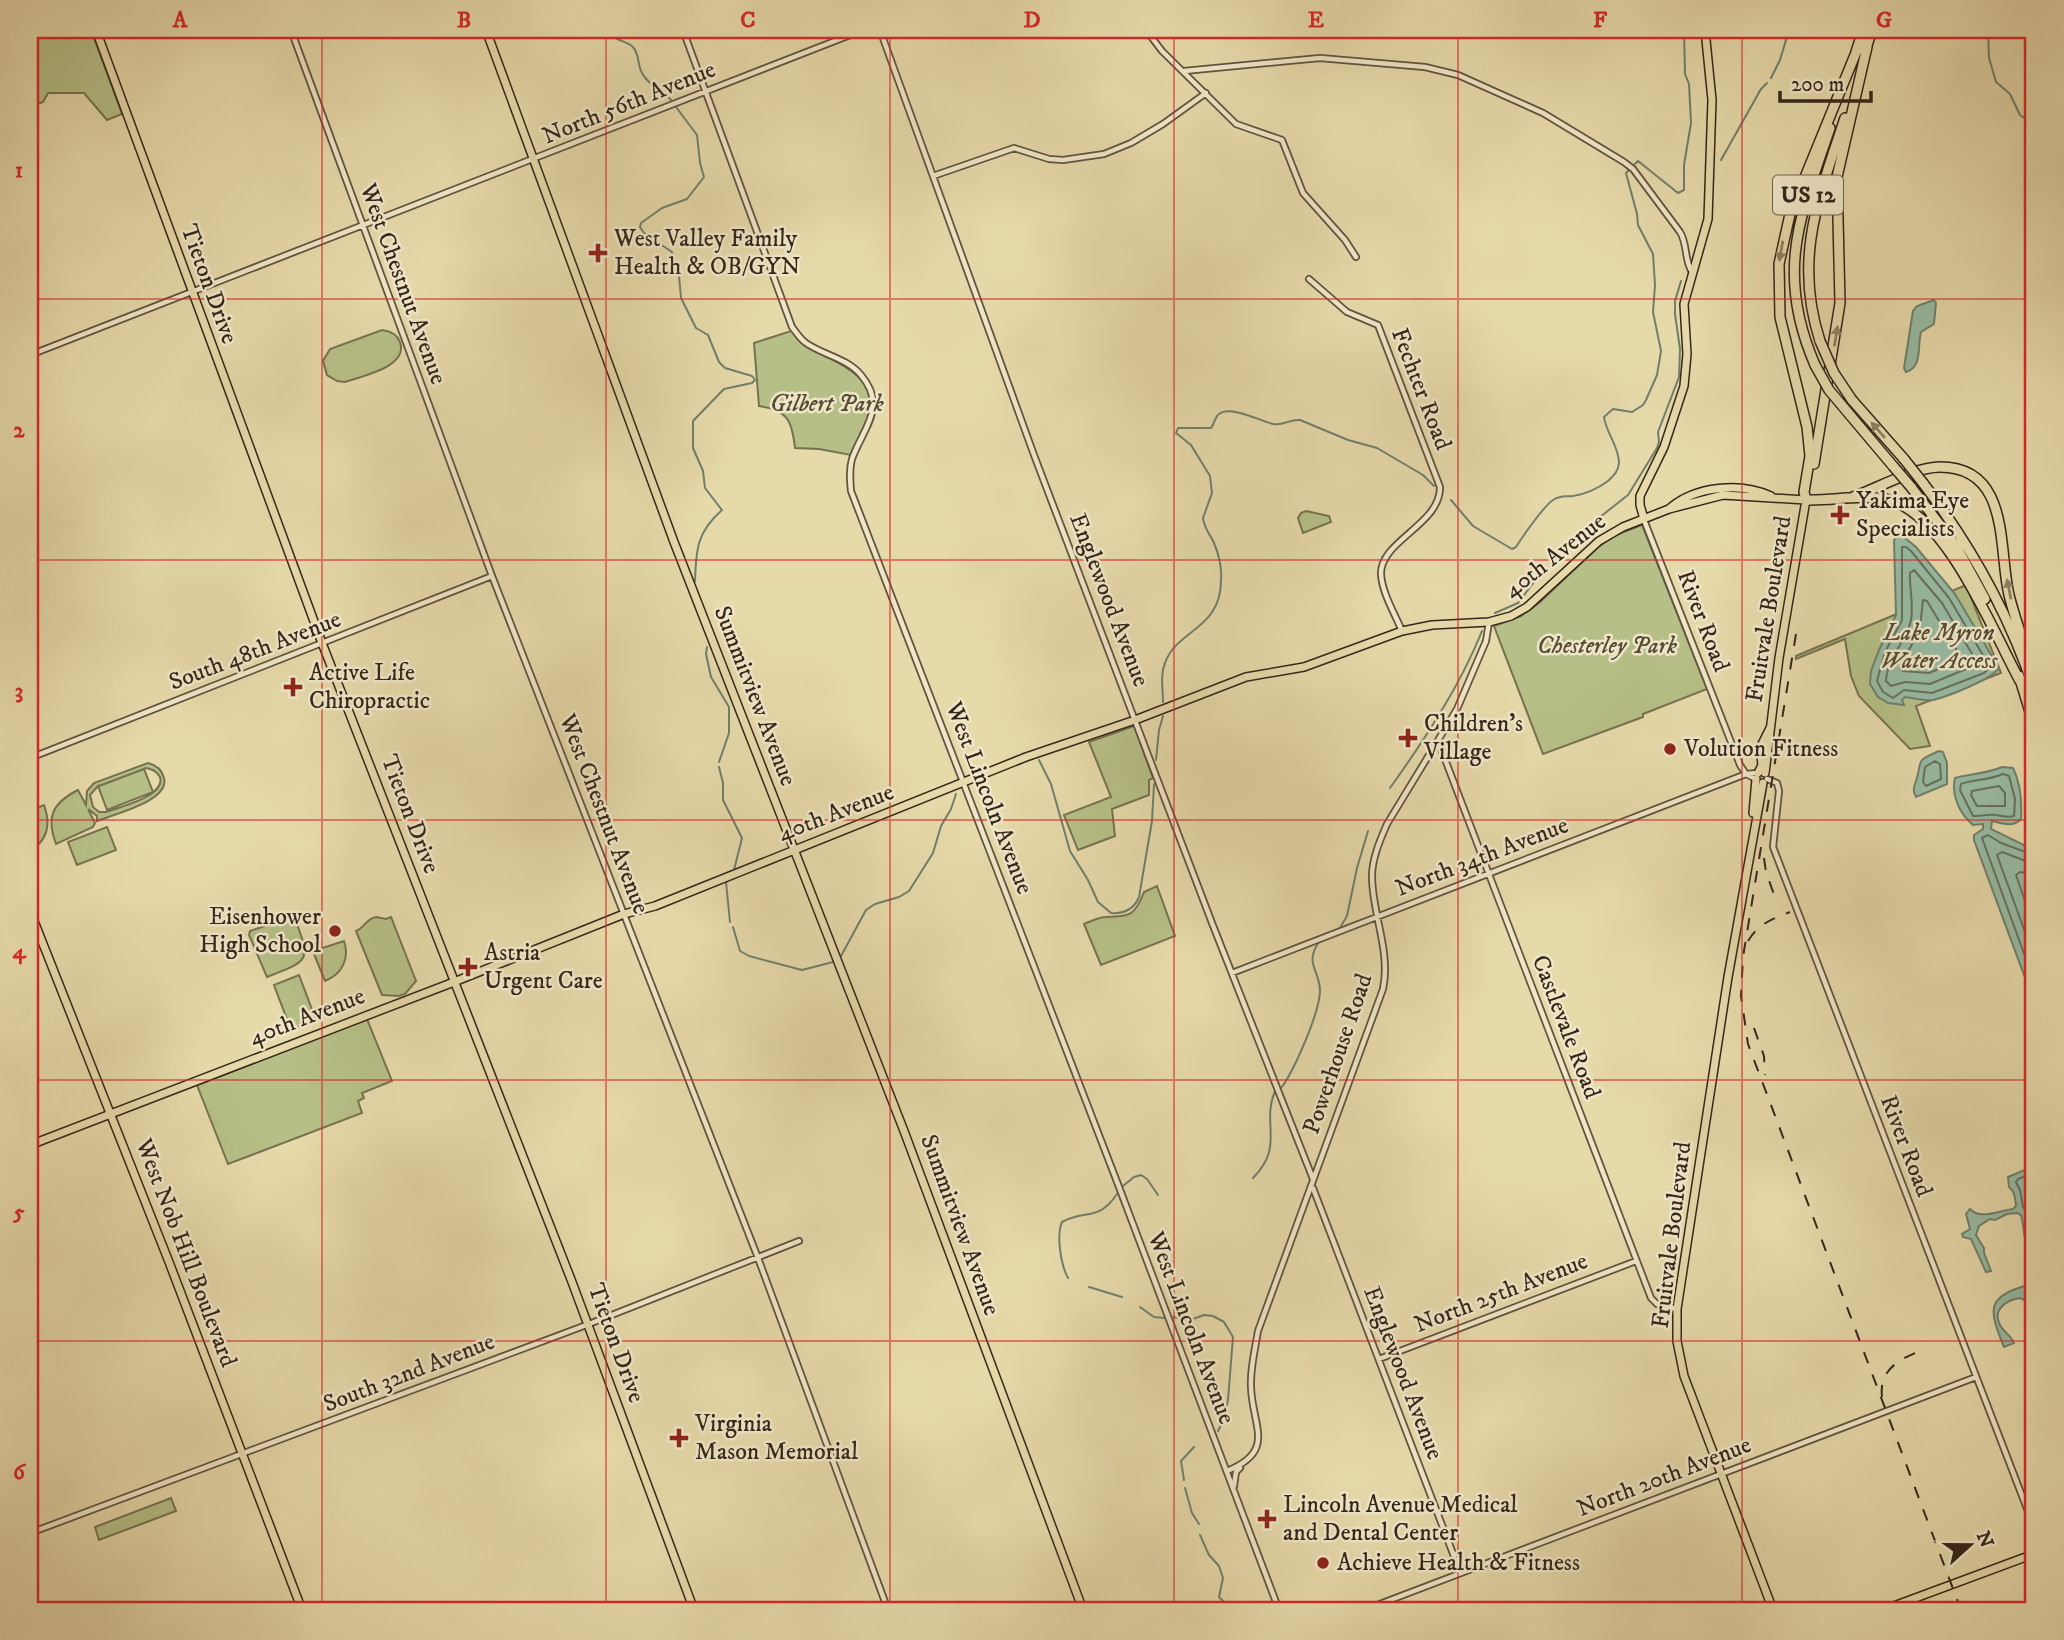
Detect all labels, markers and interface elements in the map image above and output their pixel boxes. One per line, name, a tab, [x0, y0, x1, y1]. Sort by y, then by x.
text: A	[172, 6, 189, 35]
text: B	[457, 6, 471, 35]
text: C	[740, 6, 756, 35]
text: D	[1023, 6, 1041, 35]
text: E	[1308, 6, 1324, 35]
text: F	[1593, 6, 1608, 35]
text: G	[1876, 6, 1892, 35]
street label: North 56th Avenue	[538, 55, 720, 151]
scale bar	[1780, 60, 1871, 104]
text: 200 m	[1791, 72, 1844, 98]
text: 1	[15, 156, 23, 185]
road number: US 12	[1773, 176, 1843, 214]
street label: West Chestnut Avenue	[352, 178, 453, 389]
street label: Tieton Drive	[174, 220, 244, 348]
place label: West Valley Family Health & OB/GYN	[613, 224, 801, 282]
one-way arrow	[1775, 240, 1786, 262]
marker: West Valley Family Health & OB/GYN	[588, 243, 608, 263]
street label: Fechter Road	[1384, 324, 1458, 454]
one-way arrow	[1831, 325, 1842, 347]
park label: Gilbert Park	[770, 389, 884, 419]
text: 2	[13, 416, 25, 445]
one-way arrow	[1871, 421, 1886, 438]
place label: Yakima Eye Specialists	[1856, 486, 1969, 544]
marker: Yakima Eye Specialists	[1830, 505, 1850, 525]
street label: 40th Avenue	[1498, 507, 1612, 605]
street label: Englewood Avenue	[1062, 509, 1156, 691]
street label: Fruitvale Boulevard	[1739, 514, 1799, 704]
street label: River Road	[1670, 566, 1736, 676]
one-way arrow	[2003, 578, 2014, 600]
street label: Summitview Avenue	[707, 602, 803, 790]
street label: South 48th Avenue	[165, 604, 345, 698]
park label: Lake Myron Water Access	[1881, 618, 1998, 676]
park label: Chesterley Park	[1537, 631, 1677, 661]
place label: Active Life Chiropractic	[309, 658, 430, 716]
text: 3	[15, 677, 23, 706]
marker: Active Life Chiropractic	[283, 677, 303, 697]
street label: West Lincoln Avenue	[938, 697, 1039, 898]
street label: West Chestnut Avenue	[552, 709, 656, 918]
place label: Children’s Village	[1423, 709, 1523, 767]
marker: Children’s Village	[1398, 728, 1418, 748]
place label: Volution Fitness	[1683, 734, 1838, 764]
marker: Volution Fitness	[1662, 741, 1678, 757]
street label: Tieton Drive	[374, 750, 446, 878]
street label: 40th Avenue	[774, 777, 898, 849]
street label: North 34th Avenue	[1391, 810, 1573, 904]
place label: Eisenhower High School	[199, 902, 322, 960]
marker: Eisenhower High School	[327, 923, 343, 939]
text: 4	[12, 937, 27, 966]
place label: Astria Urgent Care	[484, 938, 603, 996]
street label: Castlevale Road	[1525, 951, 1607, 1103]
marker: Astria Urgent Care	[458, 957, 478, 977]
street label: Powerhouse Road	[1297, 970, 1380, 1138]
street label: 40th Avenue	[245, 981, 369, 1053]
street label: River Road	[1873, 1091, 1939, 1201]
street label: Summitview Avenue	[913, 1130, 1007, 1320]
street label: West Nob Hill Boulevard	[128, 1134, 243, 1371]
street label: Fruitvale Boulevard	[1646, 1140, 1698, 1330]
text: 5	[12, 1198, 25, 1227]
street label: West Lincoln Avenue	[1140, 1227, 1241, 1428]
street label: North 25th Avenue	[1410, 1246, 1592, 1340]
street label: Tieton Drive	[581, 1279, 651, 1407]
street label: Englewood Avenue	[1356, 1282, 1450, 1464]
street label: South 32nd Avenue	[319, 1327, 499, 1419]
place label: Virginia Mason Memorial	[694, 1409, 859, 1467]
marker: Virginia Mason Memorial	[669, 1428, 689, 1448]
street label: North 20th Avenue	[1573, 1430, 1756, 1524]
text: 6	[13, 1458, 27, 1487]
place label: Lincoln Avenue Medical and Dental Center	[1283, 1490, 1518, 1548]
marker: Lincoln Avenue Medical and Dental Center	[1257, 1509, 1277, 1529]
north arrow	[1934, 1510, 2004, 1580]
text: N	[1971, 1528, 1998, 1551]
place label: Achieve Health & Fitness	[1337, 1548, 1580, 1578]
marker: Achieve Health & Fitness	[1315, 1555, 1331, 1571]

